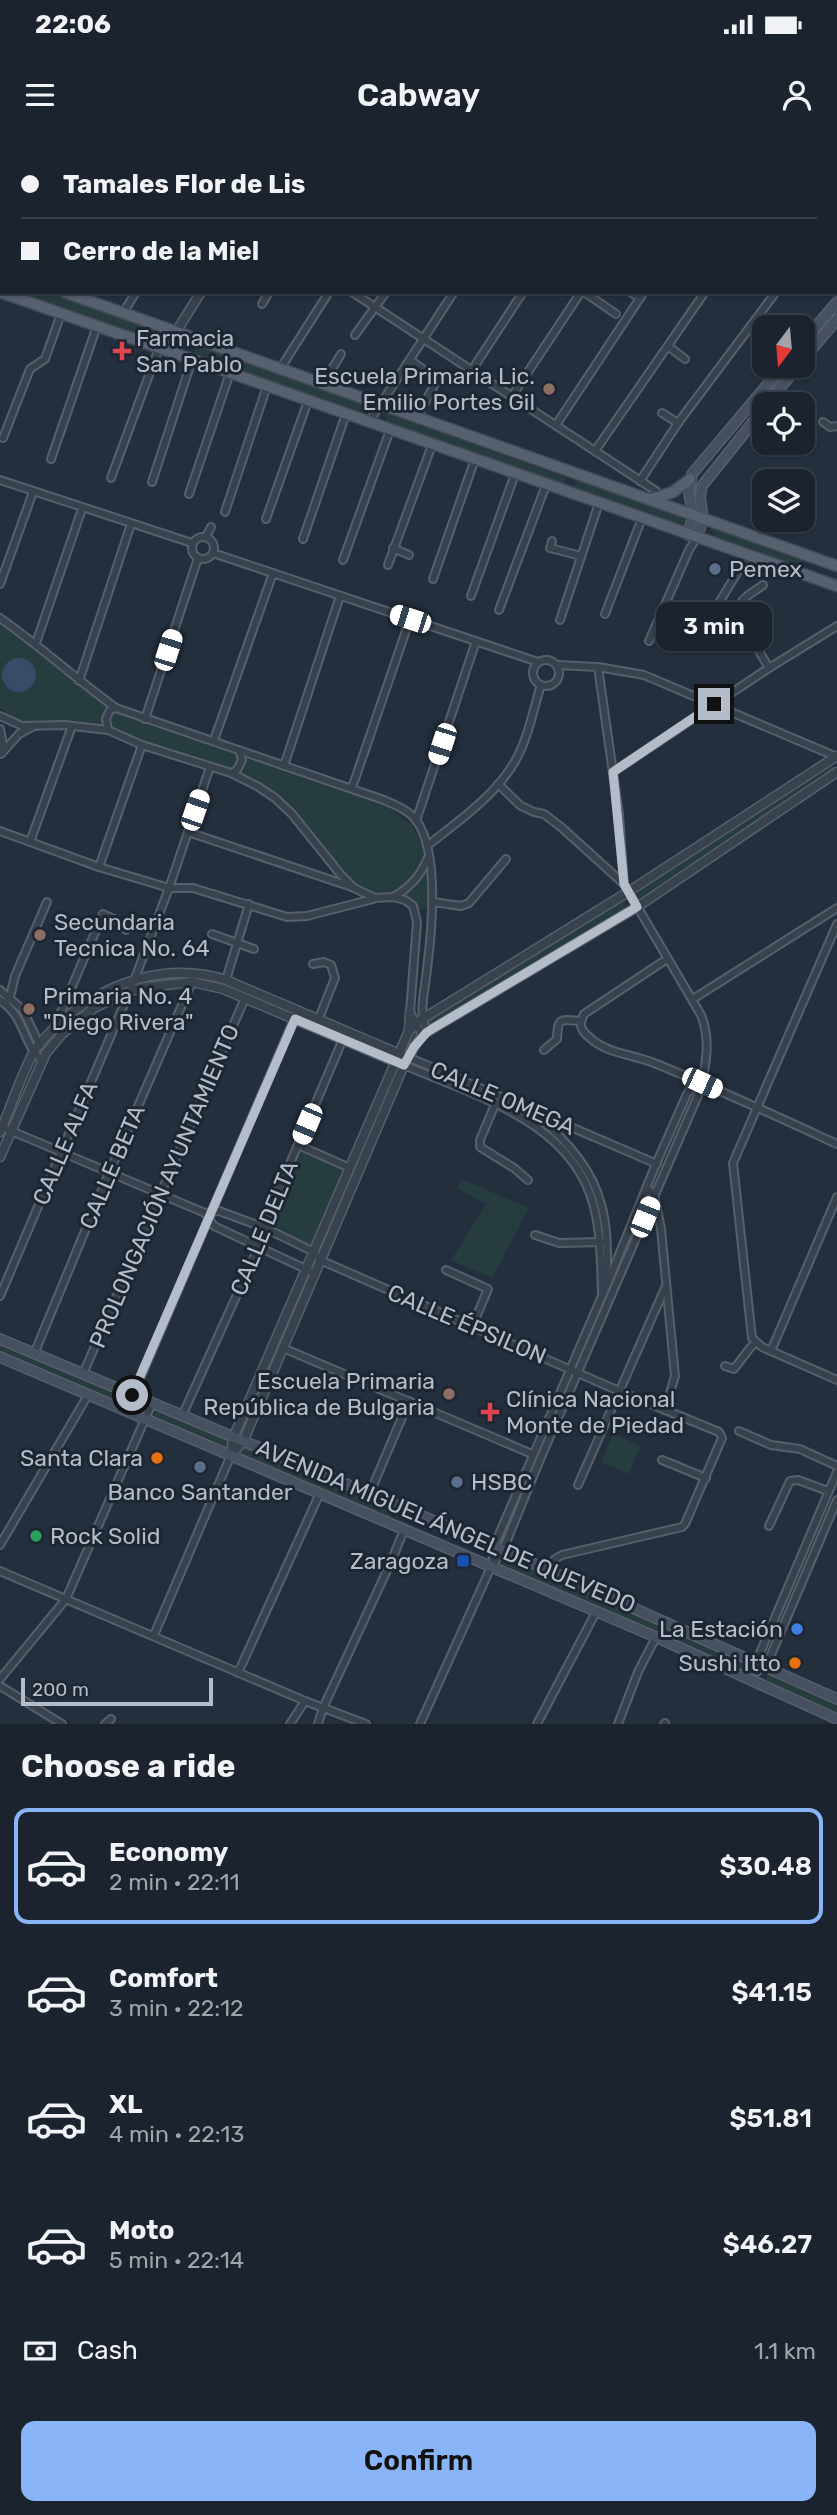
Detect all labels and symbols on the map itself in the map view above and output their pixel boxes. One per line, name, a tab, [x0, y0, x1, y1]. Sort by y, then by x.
north arrow	[752, 315, 816, 378]
place label: Farmacia San Pablo	[136, 324, 242, 378]
marker: Farmacia San Pablo	[114, 343, 130, 359]
place label: Escuela Primaria Lic. Emilio Portes Gil	[314, 362, 535, 416]
marker: Escuela Primaria Lic. Emilio Portes Gil	[541, 381, 557, 397]
place label: Pemex	[729, 555, 802, 583]
marker: Pemex	[707, 561, 723, 577]
callout: 3 min	[656, 602, 772, 652]
car	[387, 603, 434, 635]
car	[152, 627, 185, 673]
route end	[698, 688, 730, 720]
car	[426, 721, 459, 767]
car	[179, 787, 212, 833]
place label: Secundaria Tecnica No. 64	[54, 908, 210, 962]
marker: Secundaria Tecnica No. 64	[32, 927, 48, 943]
place label: Primaria No. 4 "Diego Rivera"	[43, 982, 194, 1036]
marker: Primaria No. 4 "Diego Rivera"	[21, 1001, 37, 1017]
street label: PROLONGACIÓN AYUNTAMIENTO	[83, 1020, 245, 1352]
street label: CALLE OMEGA	[426, 1055, 580, 1141]
car	[679, 1065, 726, 1101]
street label: CALLE ALFA	[26, 1077, 104, 1209]
street label: CALLE BETA	[73, 1101, 151, 1233]
car	[290, 1101, 325, 1147]
street label: CALLE DELTA	[224, 1156, 304, 1300]
car	[628, 1194, 663, 1240]
street label: CALLE ÉPSILON	[383, 1278, 551, 1370]
place label: Escuela Primaria República de Bulgaria	[203, 1367, 435, 1421]
route start	[116, 1379, 148, 1411]
place label: Clínica Nacional Monte de Piedad	[506, 1385, 684, 1439]
marker: Escuela Primaria República de Bulgaria	[441, 1386, 457, 1402]
marker: Clínica Nacional Monte de Piedad	[480, 1402, 500, 1422]
street label: AVENIDA MIGUEL ÁNGEL DE QUEVEDO	[252, 1433, 640, 1619]
place label: Santa Clara	[20, 1444, 143, 1472]
marker: Santa Clara	[149, 1450, 165, 1466]
marker: Banco Santander	[192, 1459, 208, 1475]
place label: HSBC	[471, 1468, 532, 1496]
marker: HSBC	[449, 1474, 465, 1490]
place label: Banco Santander	[107, 1478, 293, 1506]
place label: Rock Solid	[50, 1522, 160, 1550]
marker: Rock Solid	[28, 1528, 44, 1544]
place label: Zaragoza	[350, 1547, 449, 1575]
marker: Zaragoza	[455, 1553, 471, 1569]
place label: La Estación	[659, 1615, 783, 1643]
marker: La Estación	[789, 1621, 805, 1637]
place label: Sushi Itto	[678, 1649, 781, 1677]
marker: Sushi Itto	[787, 1655, 803, 1671]
scale bar	[21, 1675, 214, 1707]

